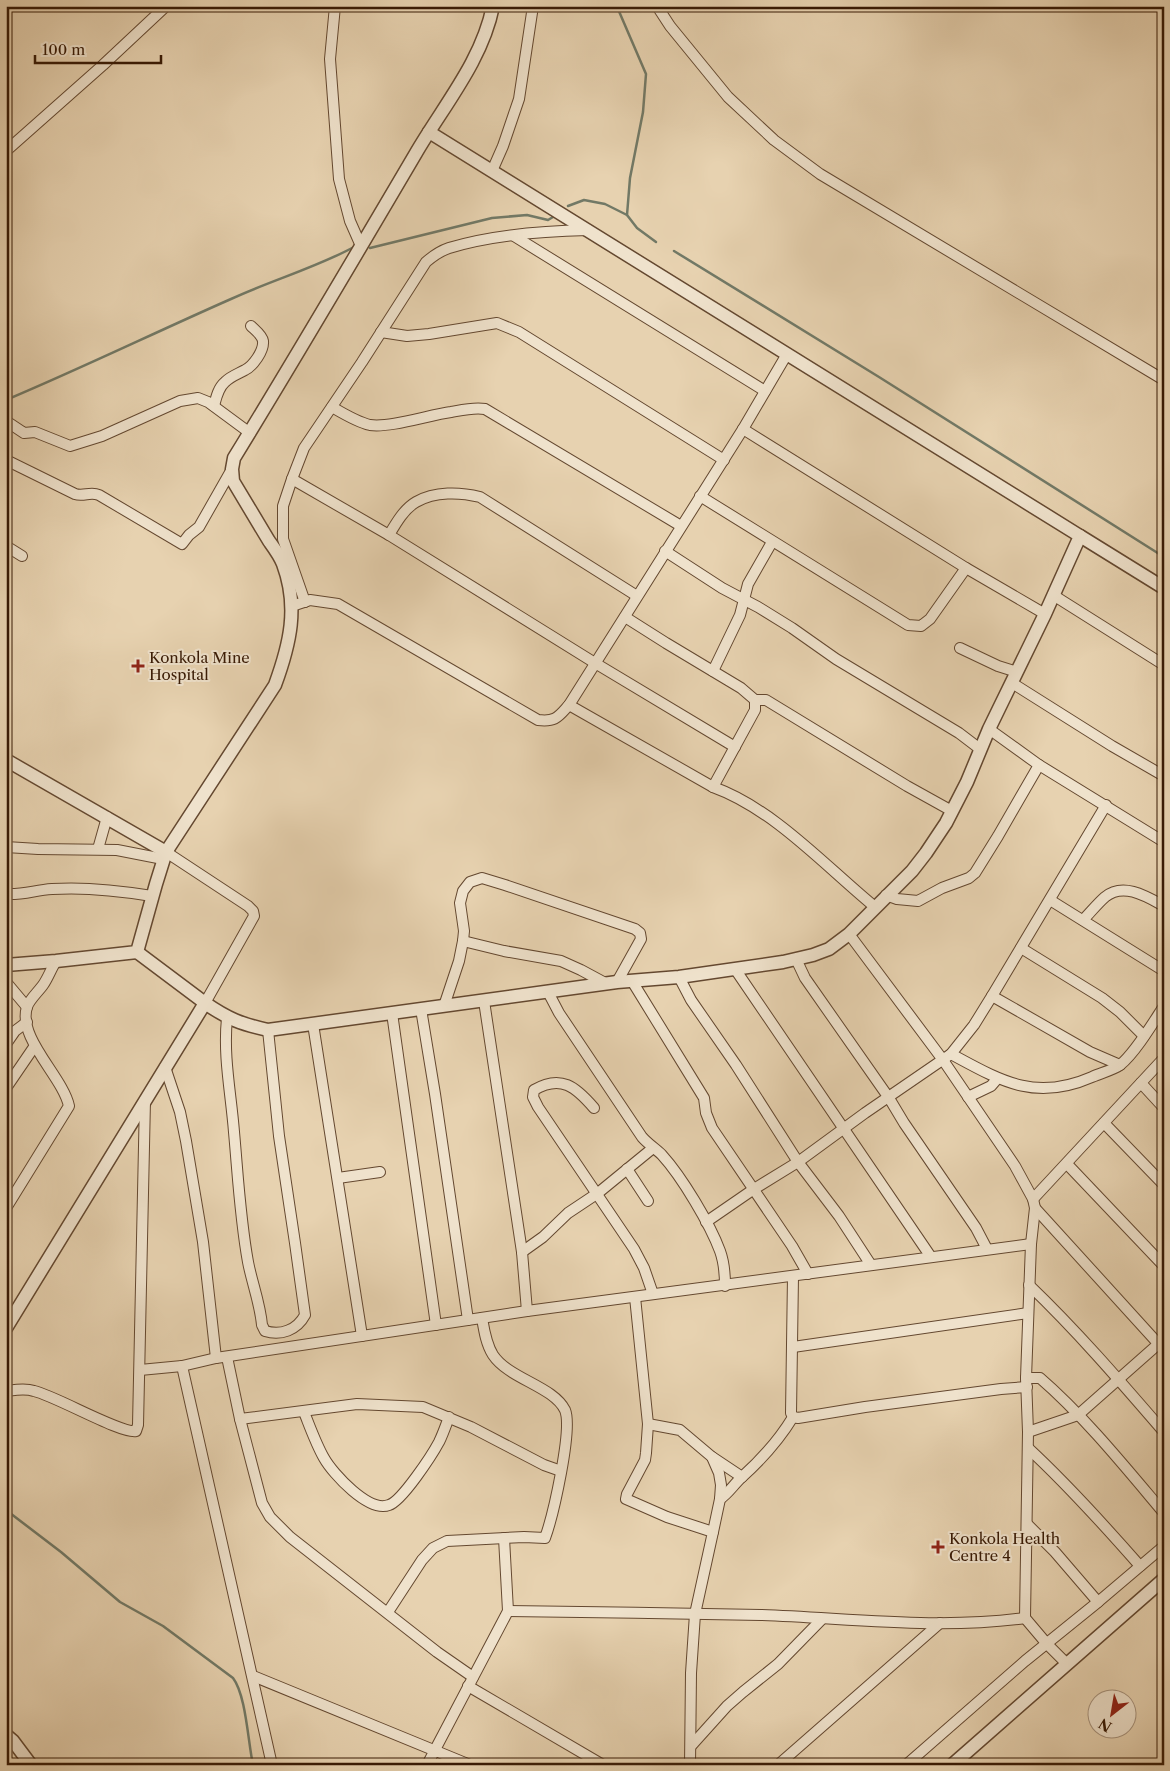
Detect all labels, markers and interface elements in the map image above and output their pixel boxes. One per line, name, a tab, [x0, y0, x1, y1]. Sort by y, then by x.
scale bar	[35, 32, 161, 64]
text: 100 m	[42, 40, 85, 59]
place label: Konkola Mine Hospital	[149, 648, 250, 684]
marker: Konkola Mine Hospital	[131, 659, 145, 673]
place label: Konkola Health Centre 4	[949, 1529, 1061, 1565]
marker: Konkola Health Centre 4	[931, 1540, 945, 1554]
north arrow	[1088, 1688, 1138, 1738]
text: N	[1095, 1714, 1115, 1736]

